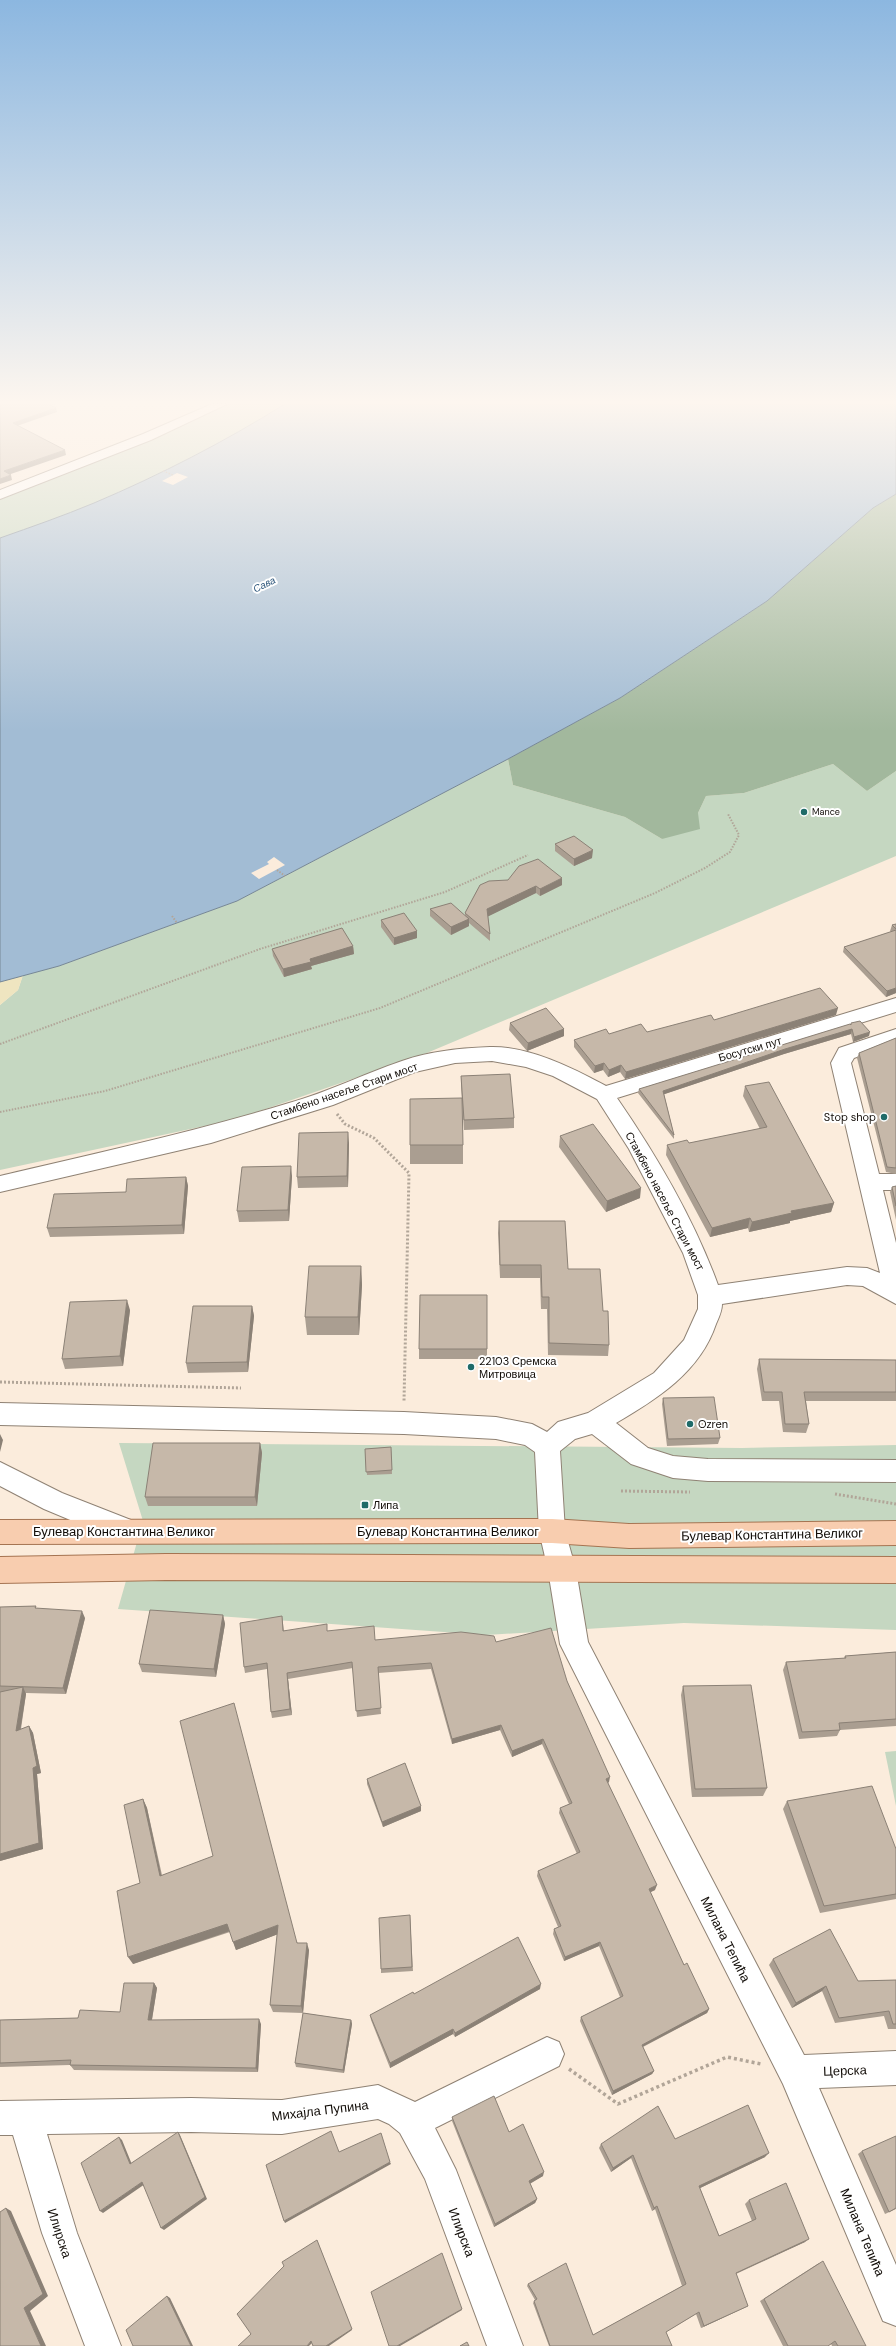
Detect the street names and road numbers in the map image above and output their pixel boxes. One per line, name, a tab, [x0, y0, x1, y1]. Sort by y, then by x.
street label: Босутски пут	[717, 1033, 783, 1065]
street label: Стамбено насеље Стари мост	[268, 1059, 420, 1123]
street label: Стамбено насеље Стари мост	[622, 1129, 708, 1273]
street label: Булевар Константина Великог	[33, 1523, 215, 1540]
street label: Булевар Константина Великог	[357, 1523, 539, 1540]
street label: Булевар Константина Великог	[681, 1524, 863, 1545]
street label: Милана Тепића	[697, 1893, 755, 1986]
street label: Церска	[823, 2061, 868, 2080]
street label: Михајла Пупина	[271, 2096, 370, 2125]
street label: Милана Тепића	[836, 2186, 889, 2279]
street label: Илирска	[444, 2205, 479, 2260]
street label: Илирска	[44, 2206, 76, 2261]

